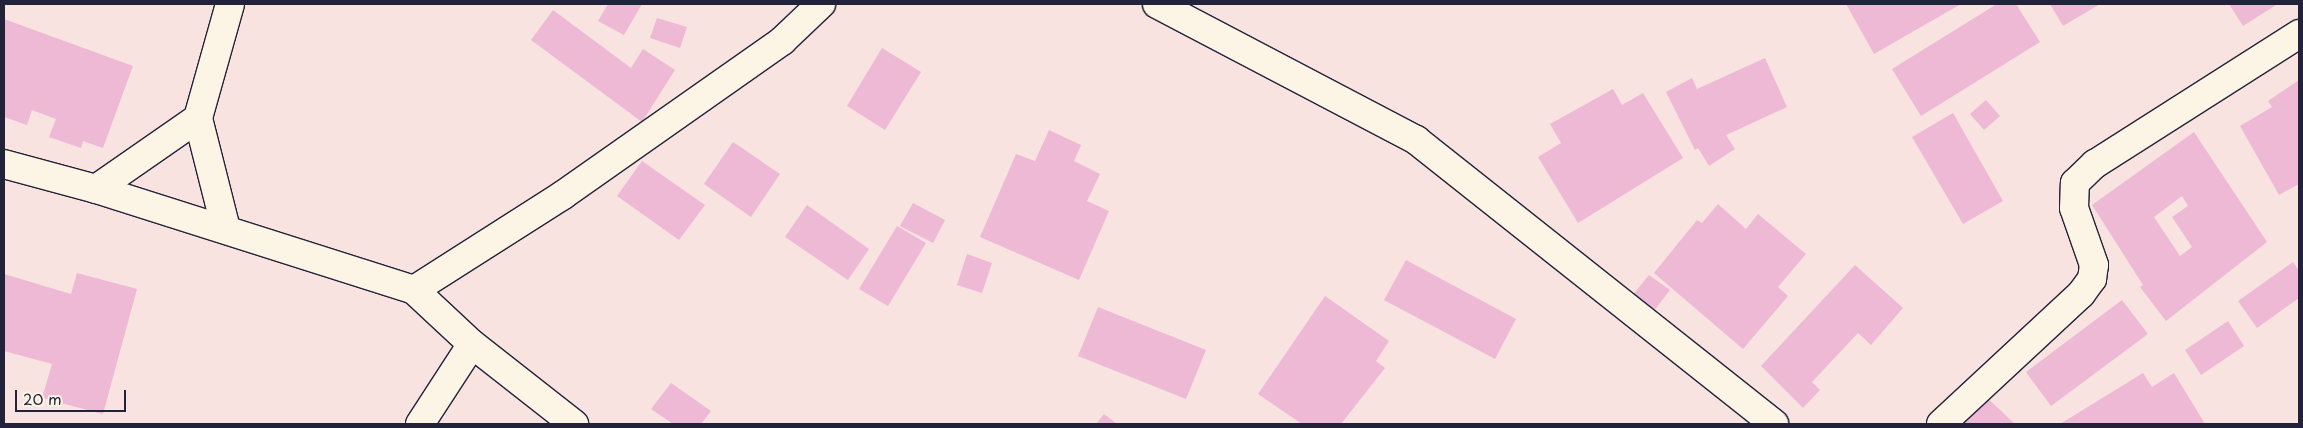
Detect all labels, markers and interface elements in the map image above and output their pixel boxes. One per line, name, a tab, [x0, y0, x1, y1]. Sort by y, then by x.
scale bar	[18, 380, 129, 412]
text: 20 m	[23, 387, 62, 410]

